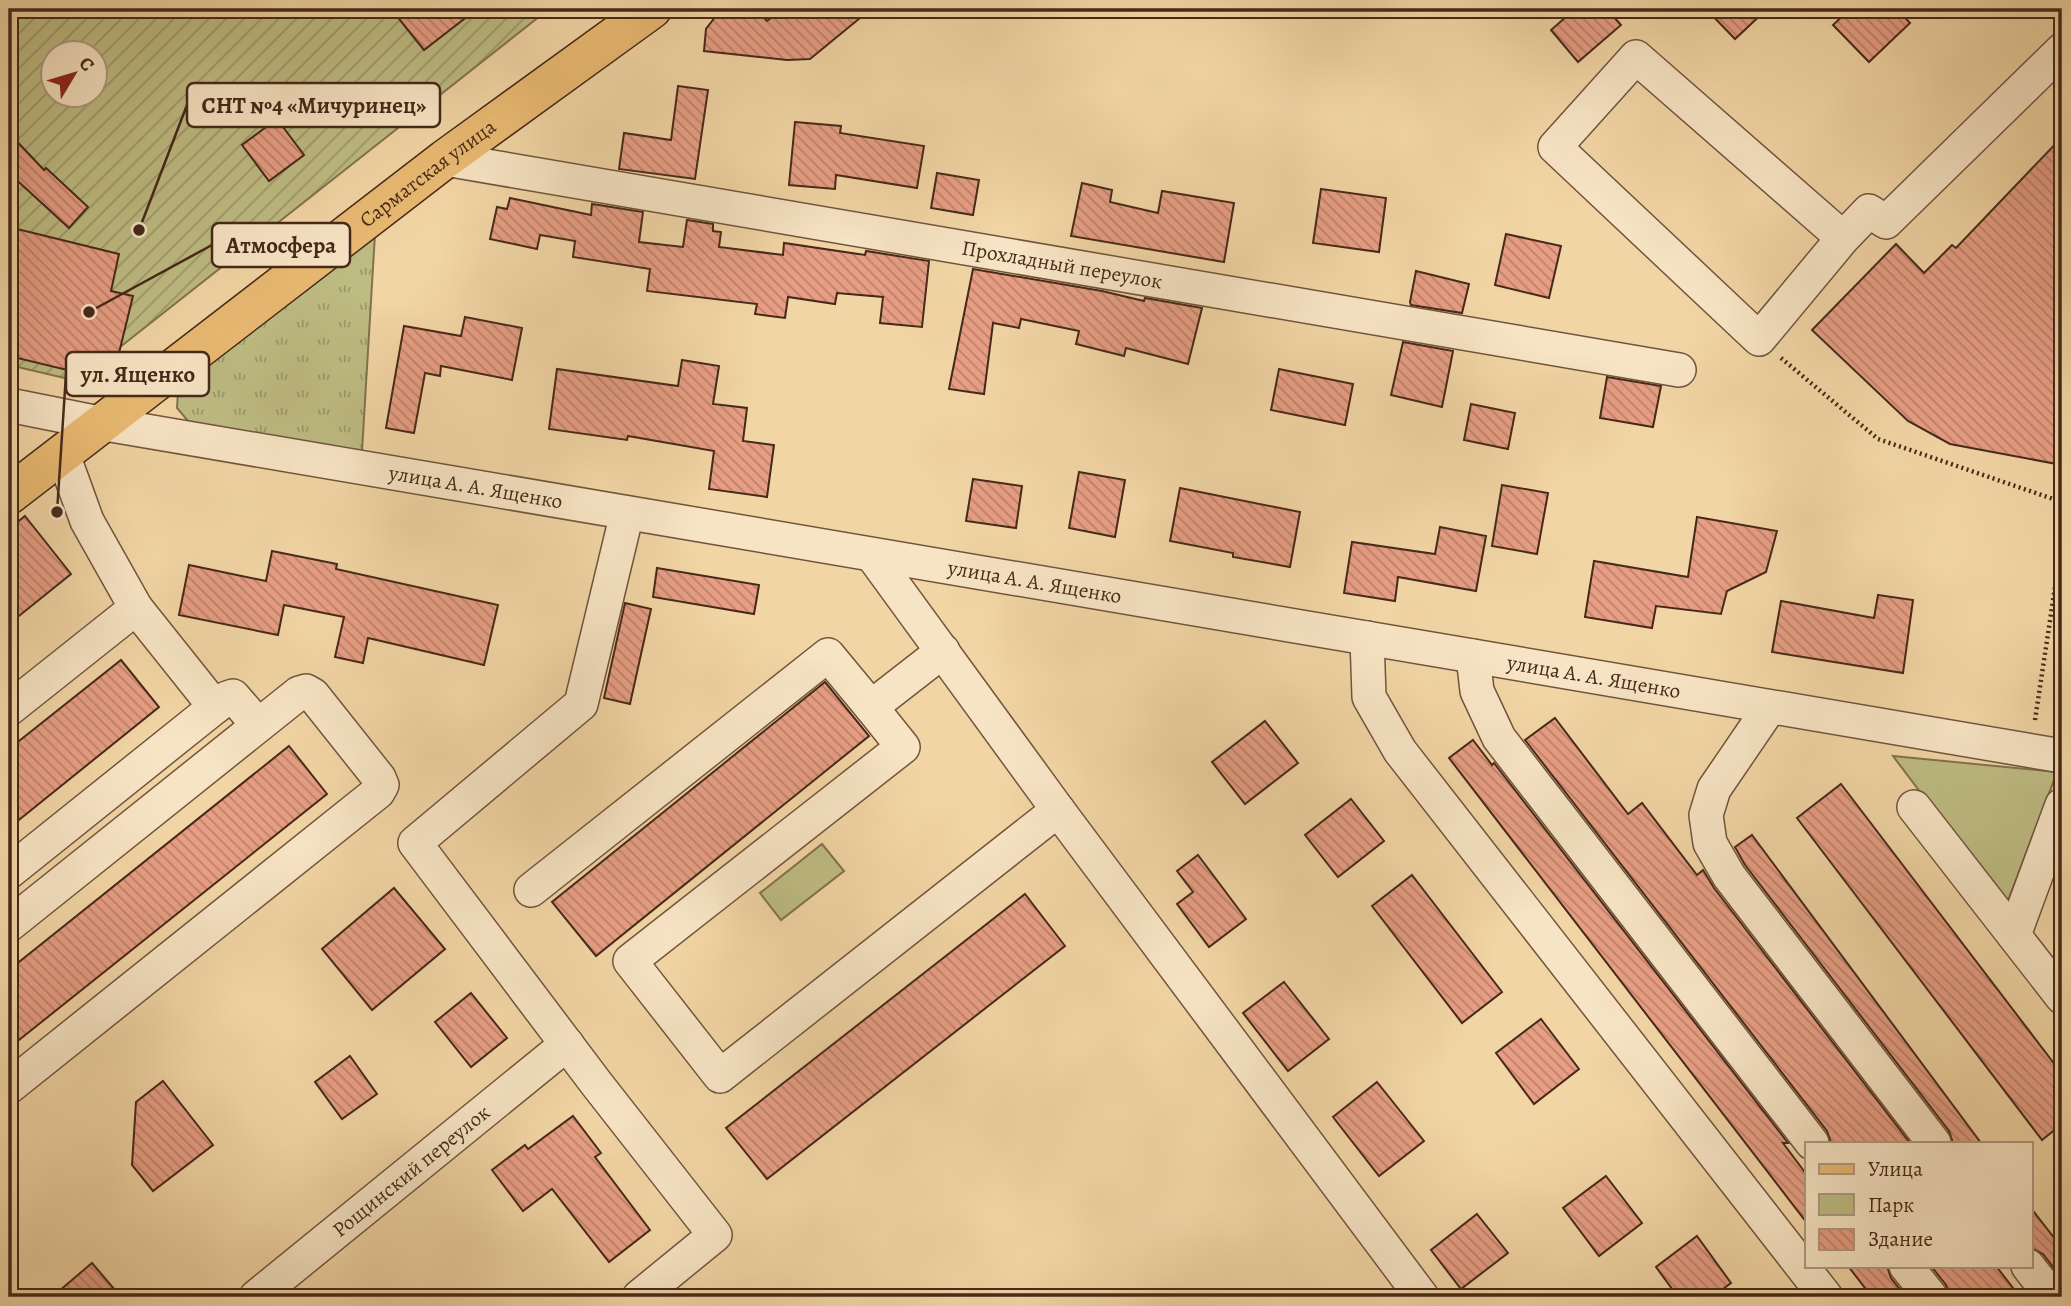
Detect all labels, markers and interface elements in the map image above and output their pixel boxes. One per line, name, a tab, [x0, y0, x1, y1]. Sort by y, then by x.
north arrow	[38, 38, 108, 108]
text: С	[73, 52, 100, 77]
callout: СНТ №4 «Мичуринец»	[187, 83, 440, 127]
text: СНТ №4 «Мичуринец»	[202, 90, 426, 121]
street label: Сарматская улица	[354, 112, 502, 234]
callout: Атмосфера	[212, 223, 350, 267]
text: Атмосфера	[225, 230, 336, 261]
street label: Прохладный переулок	[959, 234, 1165, 295]
callout: ул. Ященко	[66, 352, 209, 396]
text: ул. Ященко	[80, 359, 195, 390]
street label: улица А. А. Ященко	[386, 458, 565, 515]
street label: улица А. А. Ященко	[945, 553, 1124, 610]
street label: улица А. А. Ященко	[1504, 648, 1683, 705]
street label: Рощинский переулок	[326, 1098, 496, 1243]
legend	[1805, 1142, 2032, 1268]
text: Улица	[1868, 1155, 1923, 1183]
text: Парк	[1868, 1191, 1914, 1219]
text: Здание	[1868, 1225, 1933, 1253]

